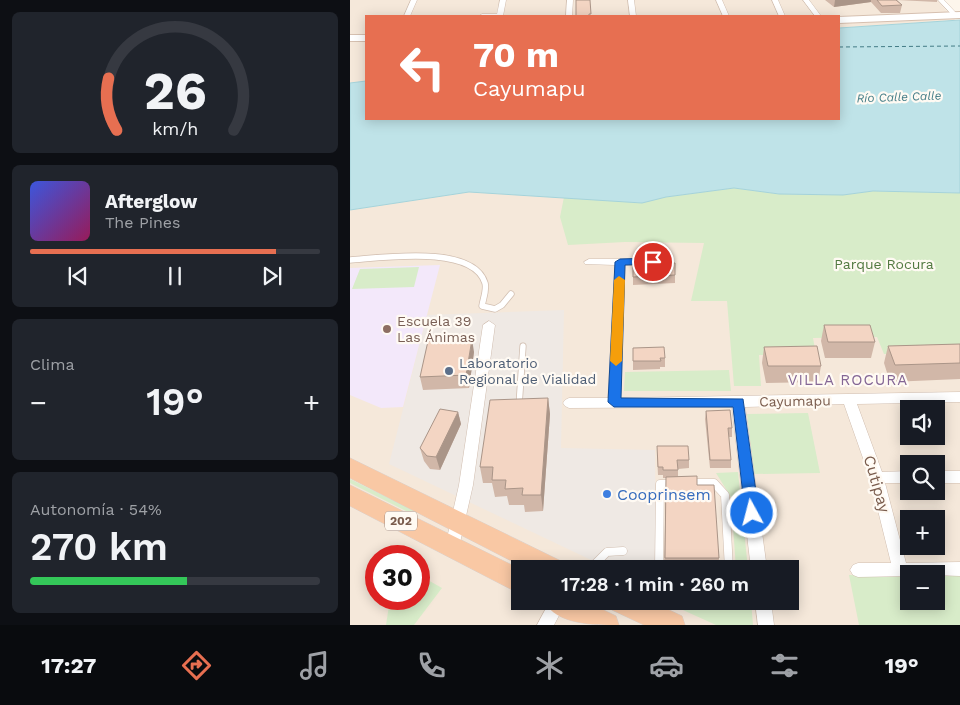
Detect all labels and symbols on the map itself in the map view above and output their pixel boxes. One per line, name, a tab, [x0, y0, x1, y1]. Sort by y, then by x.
water label: Río Calle Calle	[856, 89, 942, 105]
pin	[632, 241, 674, 283]
park label: Parque Rocura	[834, 256, 934, 272]
place label: Escuela 39 Las Ánimas	[397, 313, 475, 345]
marker: Escuela 39 Las Ánimas	[381, 323, 393, 335]
place label: Laboratorio Regional de Vialidad	[459, 355, 596, 387]
marker: Laboratorio Regional de Vialidad	[443, 365, 455, 377]
district label: VILLA ROCURA	[788, 371, 908, 389]
street label: Cayumapu	[759, 392, 831, 410]
street label: Cutipay	[860, 453, 894, 516]
place label: Cooprinsem	[617, 485, 711, 504]
position arrow	[725, 486, 777, 538]
marker: Cooprinsem	[601, 488, 613, 500]
road number: 202	[385, 512, 417, 530]
speed limit sign: 30	[365, 545, 430, 610]

